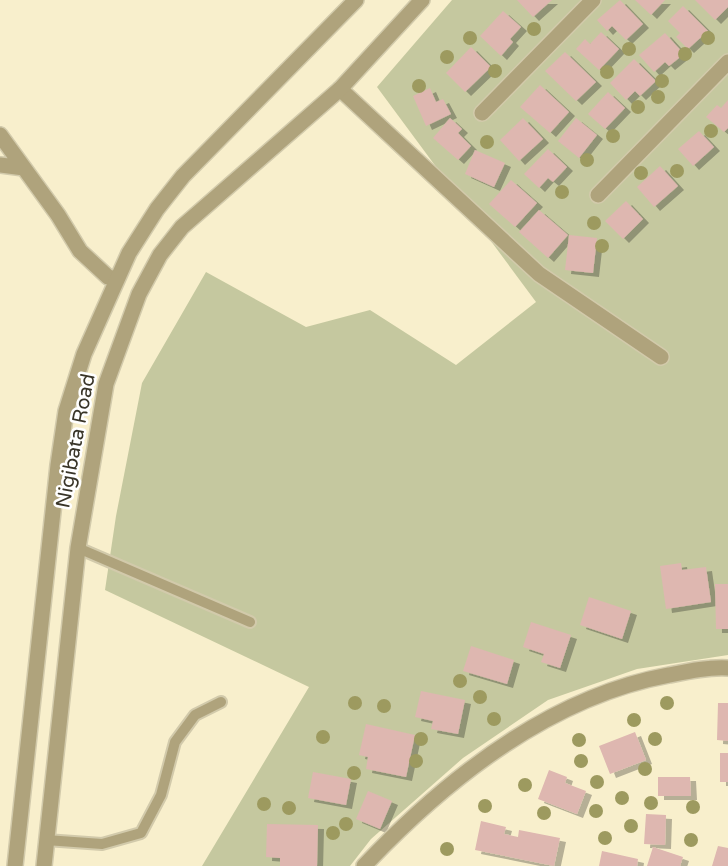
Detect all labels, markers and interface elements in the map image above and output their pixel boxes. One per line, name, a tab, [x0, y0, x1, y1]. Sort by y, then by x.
street label: Nigibata Road	[51, 372, 101, 510]

